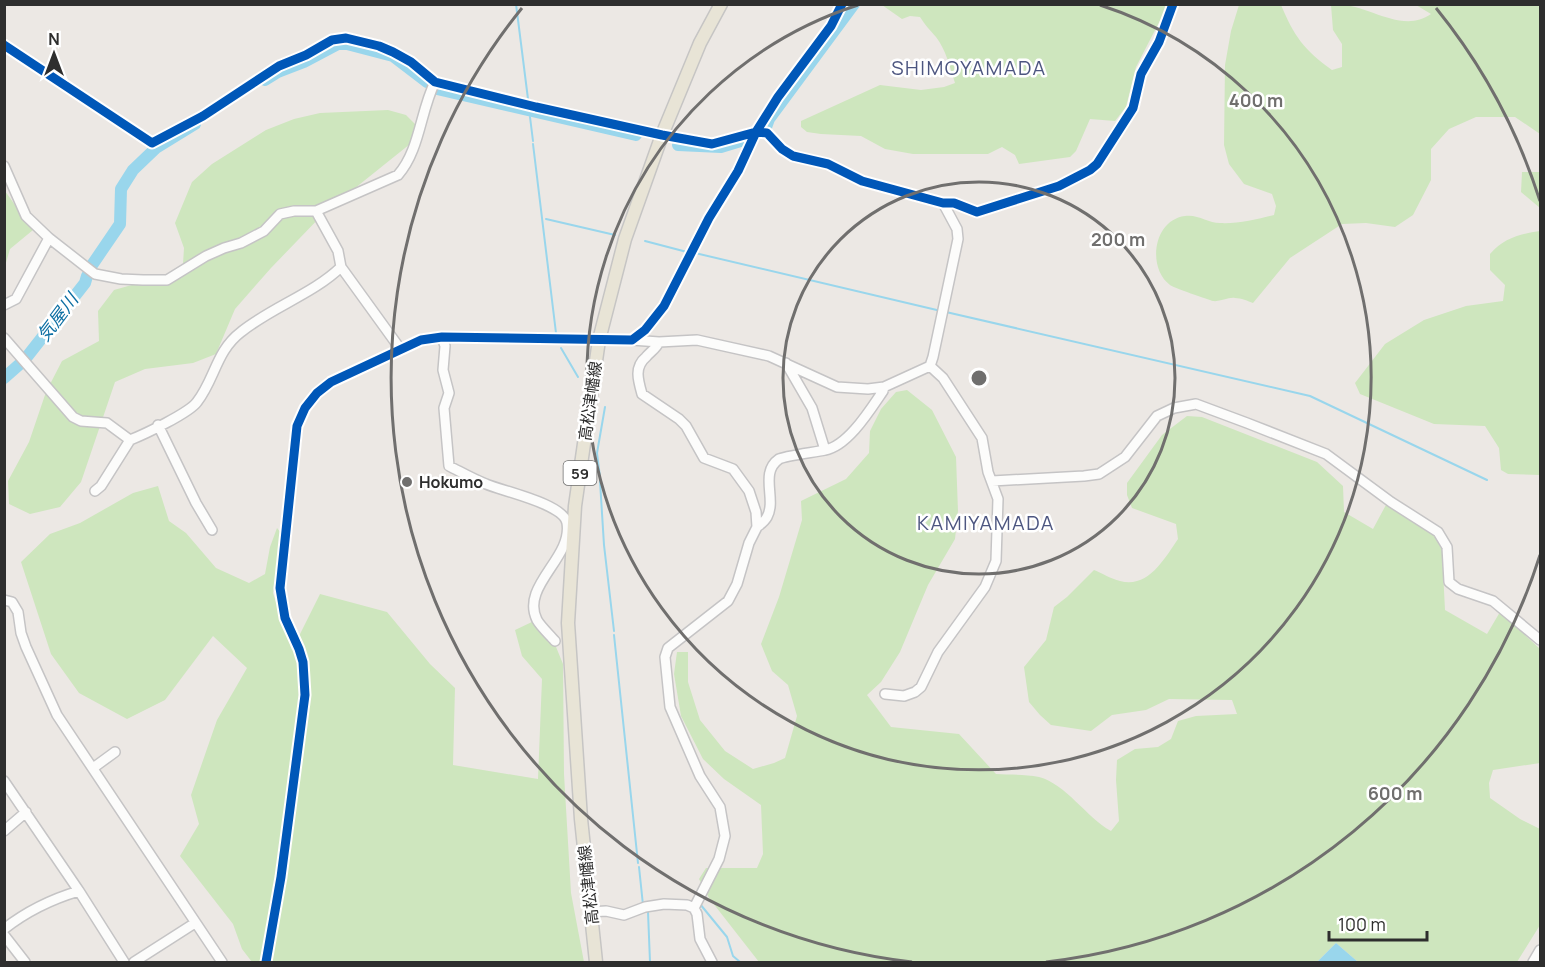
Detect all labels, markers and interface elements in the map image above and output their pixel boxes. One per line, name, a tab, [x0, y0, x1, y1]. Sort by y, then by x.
north arrow	[24, 24, 84, 84]
text: N	[48, 28, 60, 50]
district label: SHIMOYAMADA	[891, 54, 1047, 81]
text: 400 m	[1229, 88, 1283, 112]
text: 200 m	[1091, 227, 1145, 251]
water label: 気屋川	[31, 287, 84, 346]
street label: 高松津幡線	[574, 360, 606, 442]
centre of rings	[969, 368, 989, 388]
road number: 59	[564, 461, 596, 485]
place label: Hokumo	[419, 471, 483, 493]
marker: Hokumo	[400, 475, 414, 489]
district label: KAMIYAMADA	[917, 509, 1055, 536]
text: 600 m	[1368, 781, 1422, 805]
street label: 高松津幡線	[573, 844, 603, 926]
scale bar	[1329, 904, 1426, 942]
text: 100 m	[1338, 912, 1386, 936]

